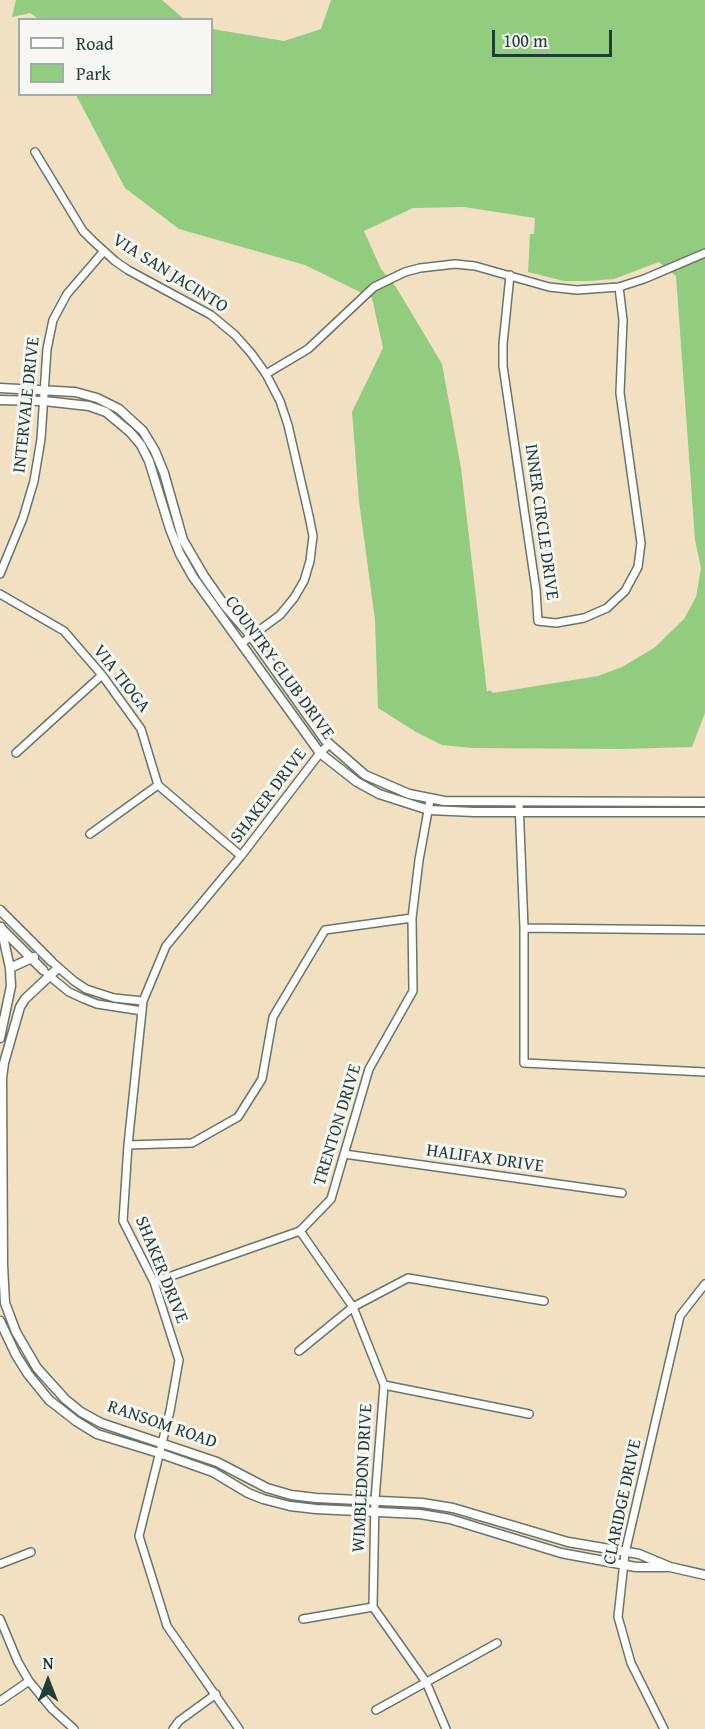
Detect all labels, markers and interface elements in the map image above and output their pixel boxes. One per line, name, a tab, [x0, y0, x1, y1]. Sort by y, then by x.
legend	[18, 18, 213, 96]
scale bar	[495, 18, 615, 56]
text: 100 m	[503, 27, 548, 54]
text: Road	[76, 30, 114, 57]
text: Park	[76, 60, 111, 87]
street label: VIA SAN JACINTO	[108, 230, 232, 318]
street label: INTERVALE DRIVE	[9, 336, 45, 474]
street label: INNER CIRCLE DRIVE	[519, 442, 563, 602]
street label: COUNTRY CLUB DRIVE	[220, 592, 338, 744]
street label: VIA TIOGA	[88, 641, 154, 717]
street label: SHAKER DRIVE	[226, 744, 312, 848]
street label: TRENTON DRIVE	[309, 1062, 367, 1188]
street label: HALIFAX DRIVE	[425, 1140, 545, 1178]
street label: SHAKER DRIVE	[130, 1213, 192, 1327]
street label: RANSOM ROAD	[105, 1396, 219, 1454]
street label: WIMBLEDON DRIVE	[348, 1403, 378, 1553]
street label: CLARIDGE DRIVE	[599, 1437, 647, 1567]
north arrow	[18, 1651, 78, 1711]
text: N	[43, 1651, 53, 1675]

